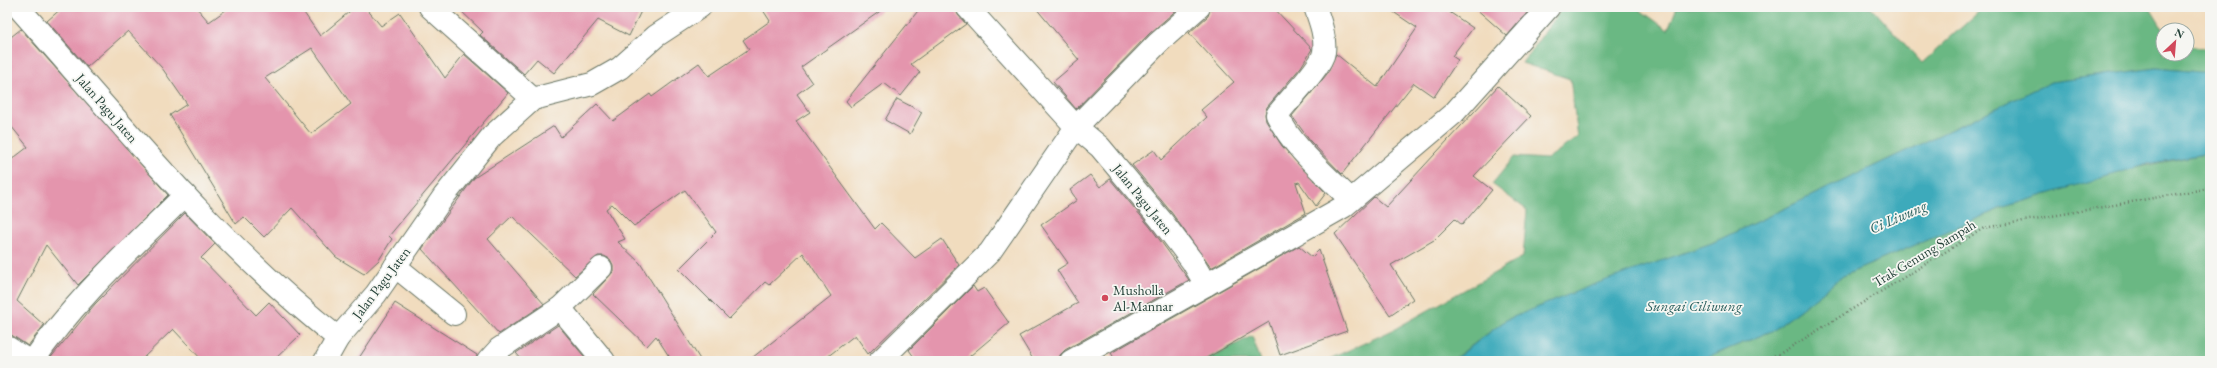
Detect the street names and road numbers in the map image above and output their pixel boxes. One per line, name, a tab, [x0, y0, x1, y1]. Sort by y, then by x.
street label: Jalan Pagu Jaten	[71, 69, 142, 147]
street label: Jalan Pagu Jaten	[1108, 159, 1177, 239]
street label: Trak Genung Sampah	[1869, 215, 1979, 291]
street label: Jalan Pagu Jaten	[347, 243, 414, 324]

